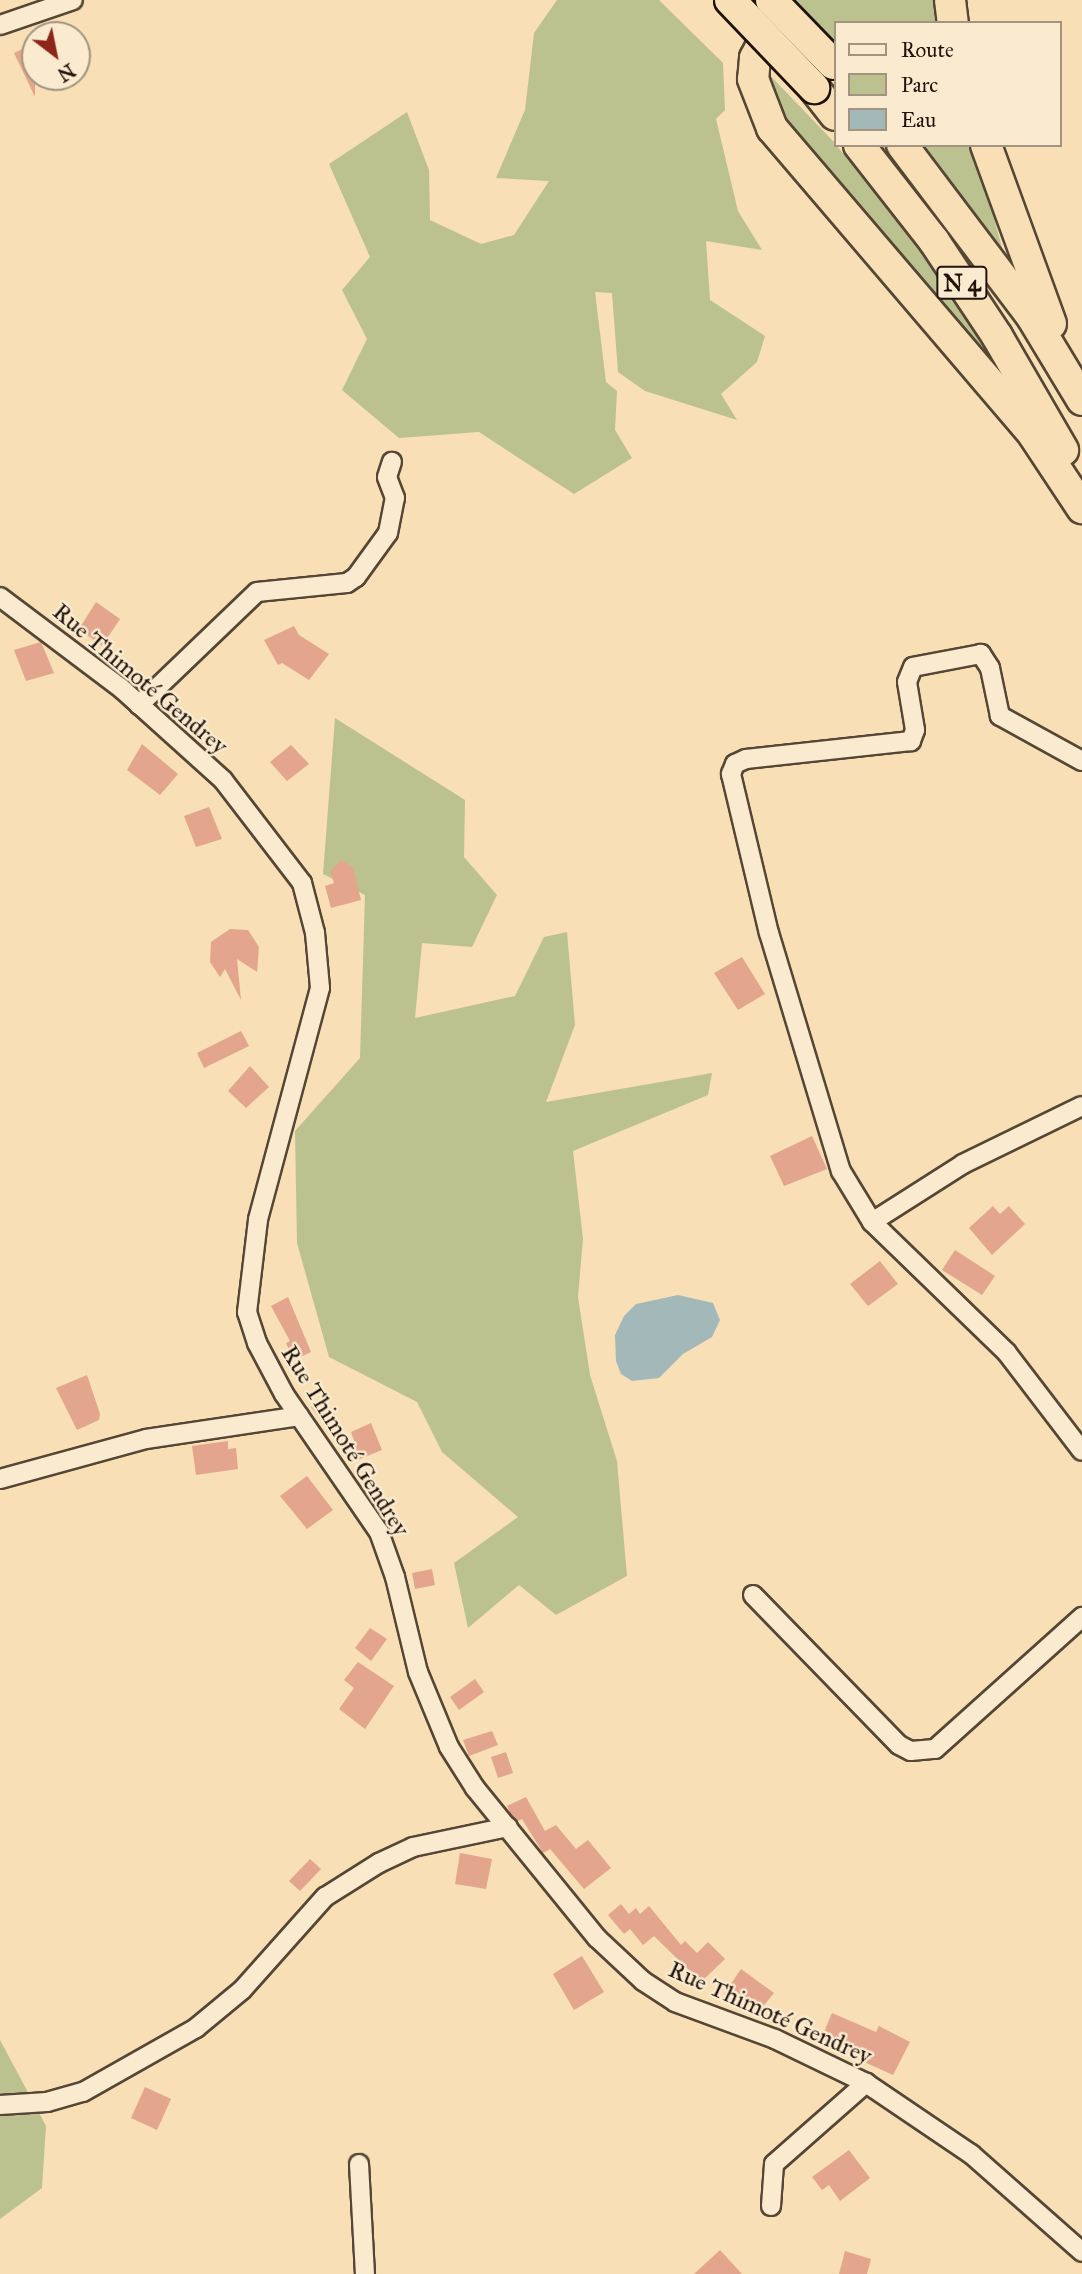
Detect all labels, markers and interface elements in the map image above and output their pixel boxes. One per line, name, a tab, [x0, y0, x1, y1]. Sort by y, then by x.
north arrow	[21, 21, 91, 91]
legend	[834, 21, 1061, 147]
text: Route	[901, 37, 954, 63]
text: N	[53, 59, 79, 87]
text: Parc	[901, 72, 938, 98]
text: Eau	[901, 107, 936, 133]
road number: N 4	[936, 264, 988, 302]
street label: Rue Thimoté Gendrey	[47, 597, 233, 761]
street label: Rue Thimoté Gendrey	[275, 1340, 415, 1542]
street label: Rue Thimoté Gendrey	[664, 1955, 876, 2071]

